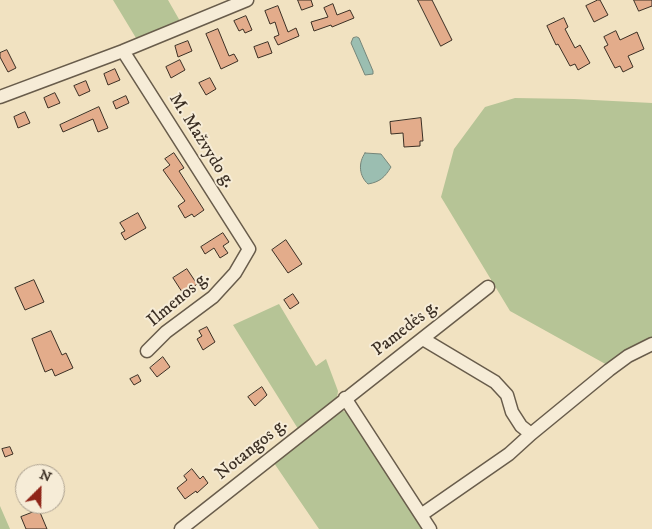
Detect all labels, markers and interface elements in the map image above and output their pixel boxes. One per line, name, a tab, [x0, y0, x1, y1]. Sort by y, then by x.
street label: M. Mažvydo g.	[163, 90, 239, 192]
street label: Ilmenos g.	[143, 268, 215, 332]
street label: Pamedės g.	[368, 296, 444, 362]
street label: Notangos g.	[212, 414, 292, 486]
north arrow	[15, 464, 65, 514]
text: N	[37, 466, 54, 487]

